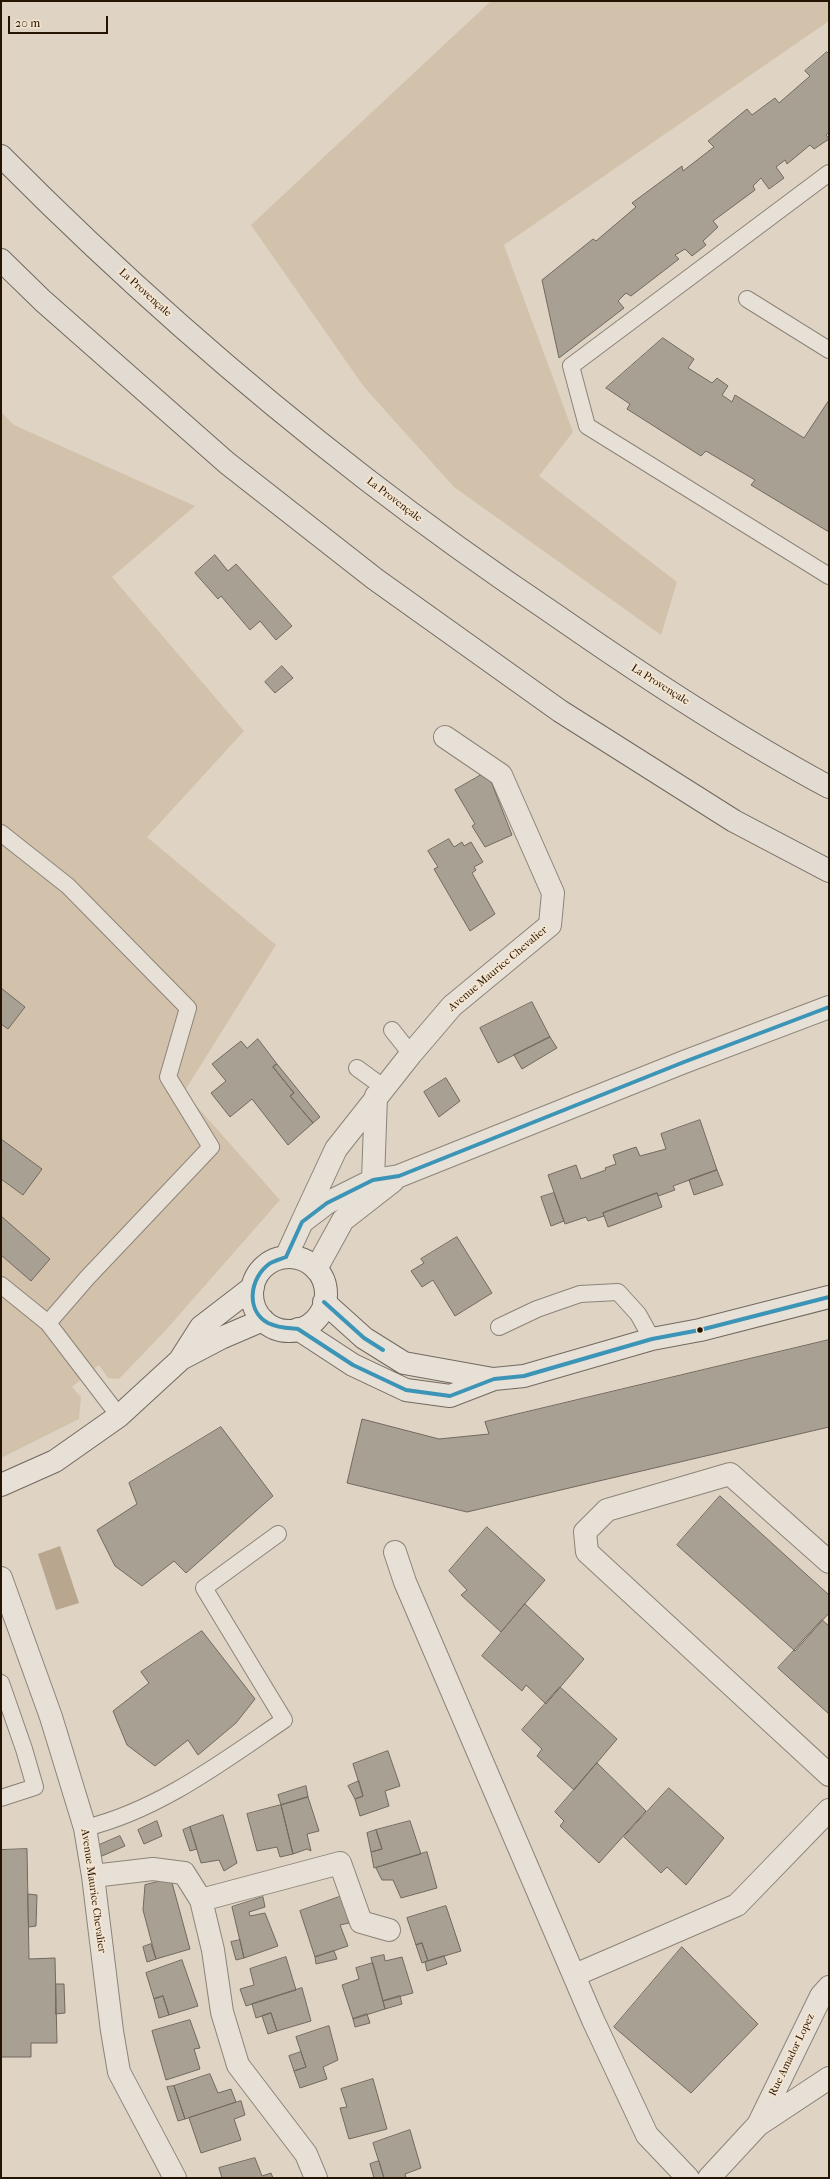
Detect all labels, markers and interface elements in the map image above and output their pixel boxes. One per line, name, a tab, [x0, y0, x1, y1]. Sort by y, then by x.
scale bar	[10, 8, 110, 34]
text: 20 m	[15, 16, 40, 30]
street label: La Provençale	[116, 266, 174, 320]
street label: La Provençale	[364, 475, 424, 525]
street label: La Provençale	[628, 662, 692, 708]
street label: Avenue Maurice Chevalier	[446, 924, 550, 1014]
unlabelled marker	[695, 1325, 705, 1335]
street label: Avenue Maurice Chevalier	[78, 1828, 108, 1954]
street label: Rue Amador Lopez	[766, 2012, 818, 2098]

